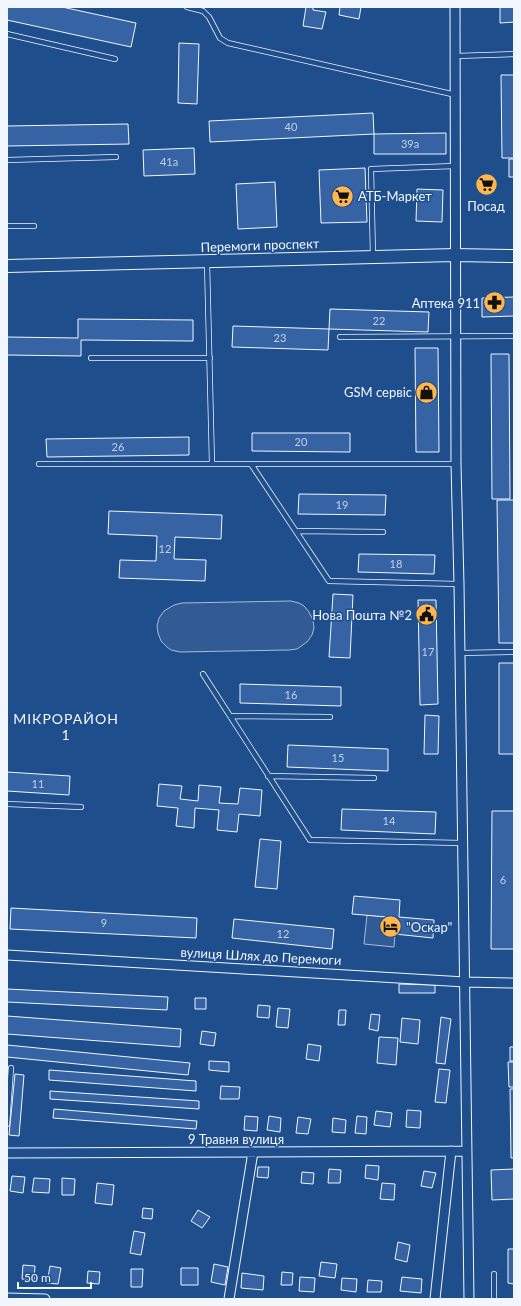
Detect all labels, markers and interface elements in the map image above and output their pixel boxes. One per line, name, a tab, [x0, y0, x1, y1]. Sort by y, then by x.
house number: 40	[285, 120, 298, 133]
house number: 39а	[401, 137, 419, 150]
house number: 41а	[160, 155, 178, 168]
supermarket icon: Посад	[473, 171, 499, 197]
supermarket icon: АТБ-Маркет	[330, 183, 356, 209]
place label: АТБ-Маркет	[358, 188, 432, 204]
place label: Посад	[467, 198, 505, 214]
street label: Перемоги проспект	[200, 235, 320, 255]
pharmacy icon: Аптека 911	[482, 290, 508, 316]
place label: Аптека 911	[412, 295, 480, 311]
house number: 22	[373, 314, 385, 327]
house number: 23	[274, 331, 286, 344]
shop icon: GSM сервіс	[414, 379, 440, 405]
place label: GSM сервіс	[344, 384, 412, 400]
house number: 20	[295, 435, 308, 448]
house number: 26	[112, 440, 124, 453]
house number: 19	[336, 498, 348, 511]
house number: 12	[159, 542, 171, 555]
house number: 18	[390, 557, 402, 570]
public building icon: Нова Пошта №2	[414, 602, 440, 628]
place label: Нова Пошта №2	[312, 607, 412, 623]
house number: 17	[422, 645, 434, 658]
house number: 16	[285, 688, 297, 701]
district label: МІКРОРАЙОН 1	[13, 710, 119, 743]
house number: 15	[332, 751, 344, 764]
house number: 11	[32, 777, 44, 790]
house number: 14	[383, 814, 396, 827]
house number: 6	[500, 873, 506, 886]
hotel icon: "Оскар"	[377, 914, 403, 940]
house number: 9	[101, 916, 107, 929]
place label: "Оскар"	[406, 919, 452, 935]
house number: 12	[277, 927, 289, 940]
street label: вулиця Шлях до Перемоги	[180, 944, 342, 968]
street label: 9 Травня вулиця	[188, 1131, 284, 1147]
scale bar	[18, 1264, 91, 1290]
text: 50 m	[24, 1270, 51, 1285]

